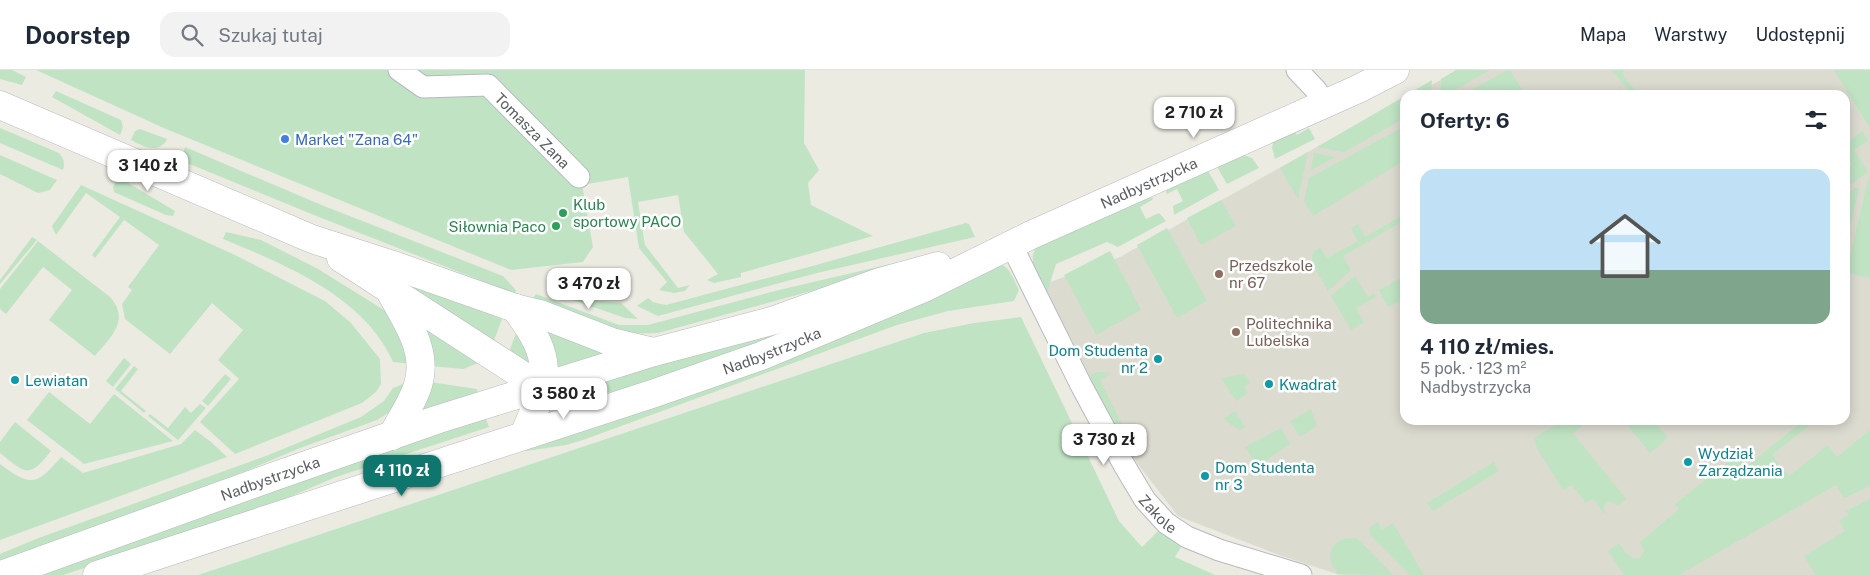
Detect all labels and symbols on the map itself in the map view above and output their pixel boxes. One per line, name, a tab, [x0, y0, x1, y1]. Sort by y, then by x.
street label: Tomasza Zana	[492, 89, 574, 171]
pin: 2 710 zł	[1142, 97, 1246, 139]
place label: Market "Zana 64"	[295, 131, 418, 148]
marker: Market "Zana 64"	[279, 133, 291, 145]
pin: 3 140 zł	[96, 150, 200, 192]
street label: Nadbystrzycka	[1098, 154, 1200, 211]
place label: Klub sportowy PACO	[573, 196, 681, 230]
marker: Klub sportowy PACO	[557, 207, 569, 219]
place label: Siłownia Paco	[449, 218, 546, 235]
marker: Siłownia Paco	[550, 220, 562, 232]
place label: Przedszkole nr 67	[1229, 257, 1313, 291]
pin: 3 470 zł	[537, 268, 641, 310]
marker: Przedszkole nr 67	[1213, 268, 1225, 280]
place label: Politechnika Lubelska	[1246, 315, 1332, 349]
street label: Nadbystrzycka	[720, 324, 823, 377]
marker: Politechnika Lubelska	[1230, 326, 1242, 338]
place label: Dom Studenta nr 2	[1048, 342, 1148, 376]
marker: Dom Studenta nr 2	[1152, 353, 1164, 365]
place label: Lewiatan	[25, 372, 88, 389]
marker: Lewiatan	[9, 374, 21, 386]
place label: Kwadrat	[1279, 376, 1337, 393]
pin: 3 580 zł	[512, 378, 616, 420]
marker: Kwadrat	[1263, 378, 1275, 390]
pin: 3 730 zł	[1052, 424, 1156, 466]
place label: Wydział Zarządzania	[1698, 445, 1783, 479]
street label: Nadbystrzycka	[218, 453, 322, 504]
pin: 4 110 zł	[350, 454, 454, 497]
marker: Wydział Zarządzania	[1682, 456, 1694, 468]
place label: Dom Studenta nr 3	[1215, 459, 1315, 493]
marker: Dom Studenta nr 3	[1199, 470, 1211, 482]
street label: Zakole	[1136, 491, 1180, 536]

